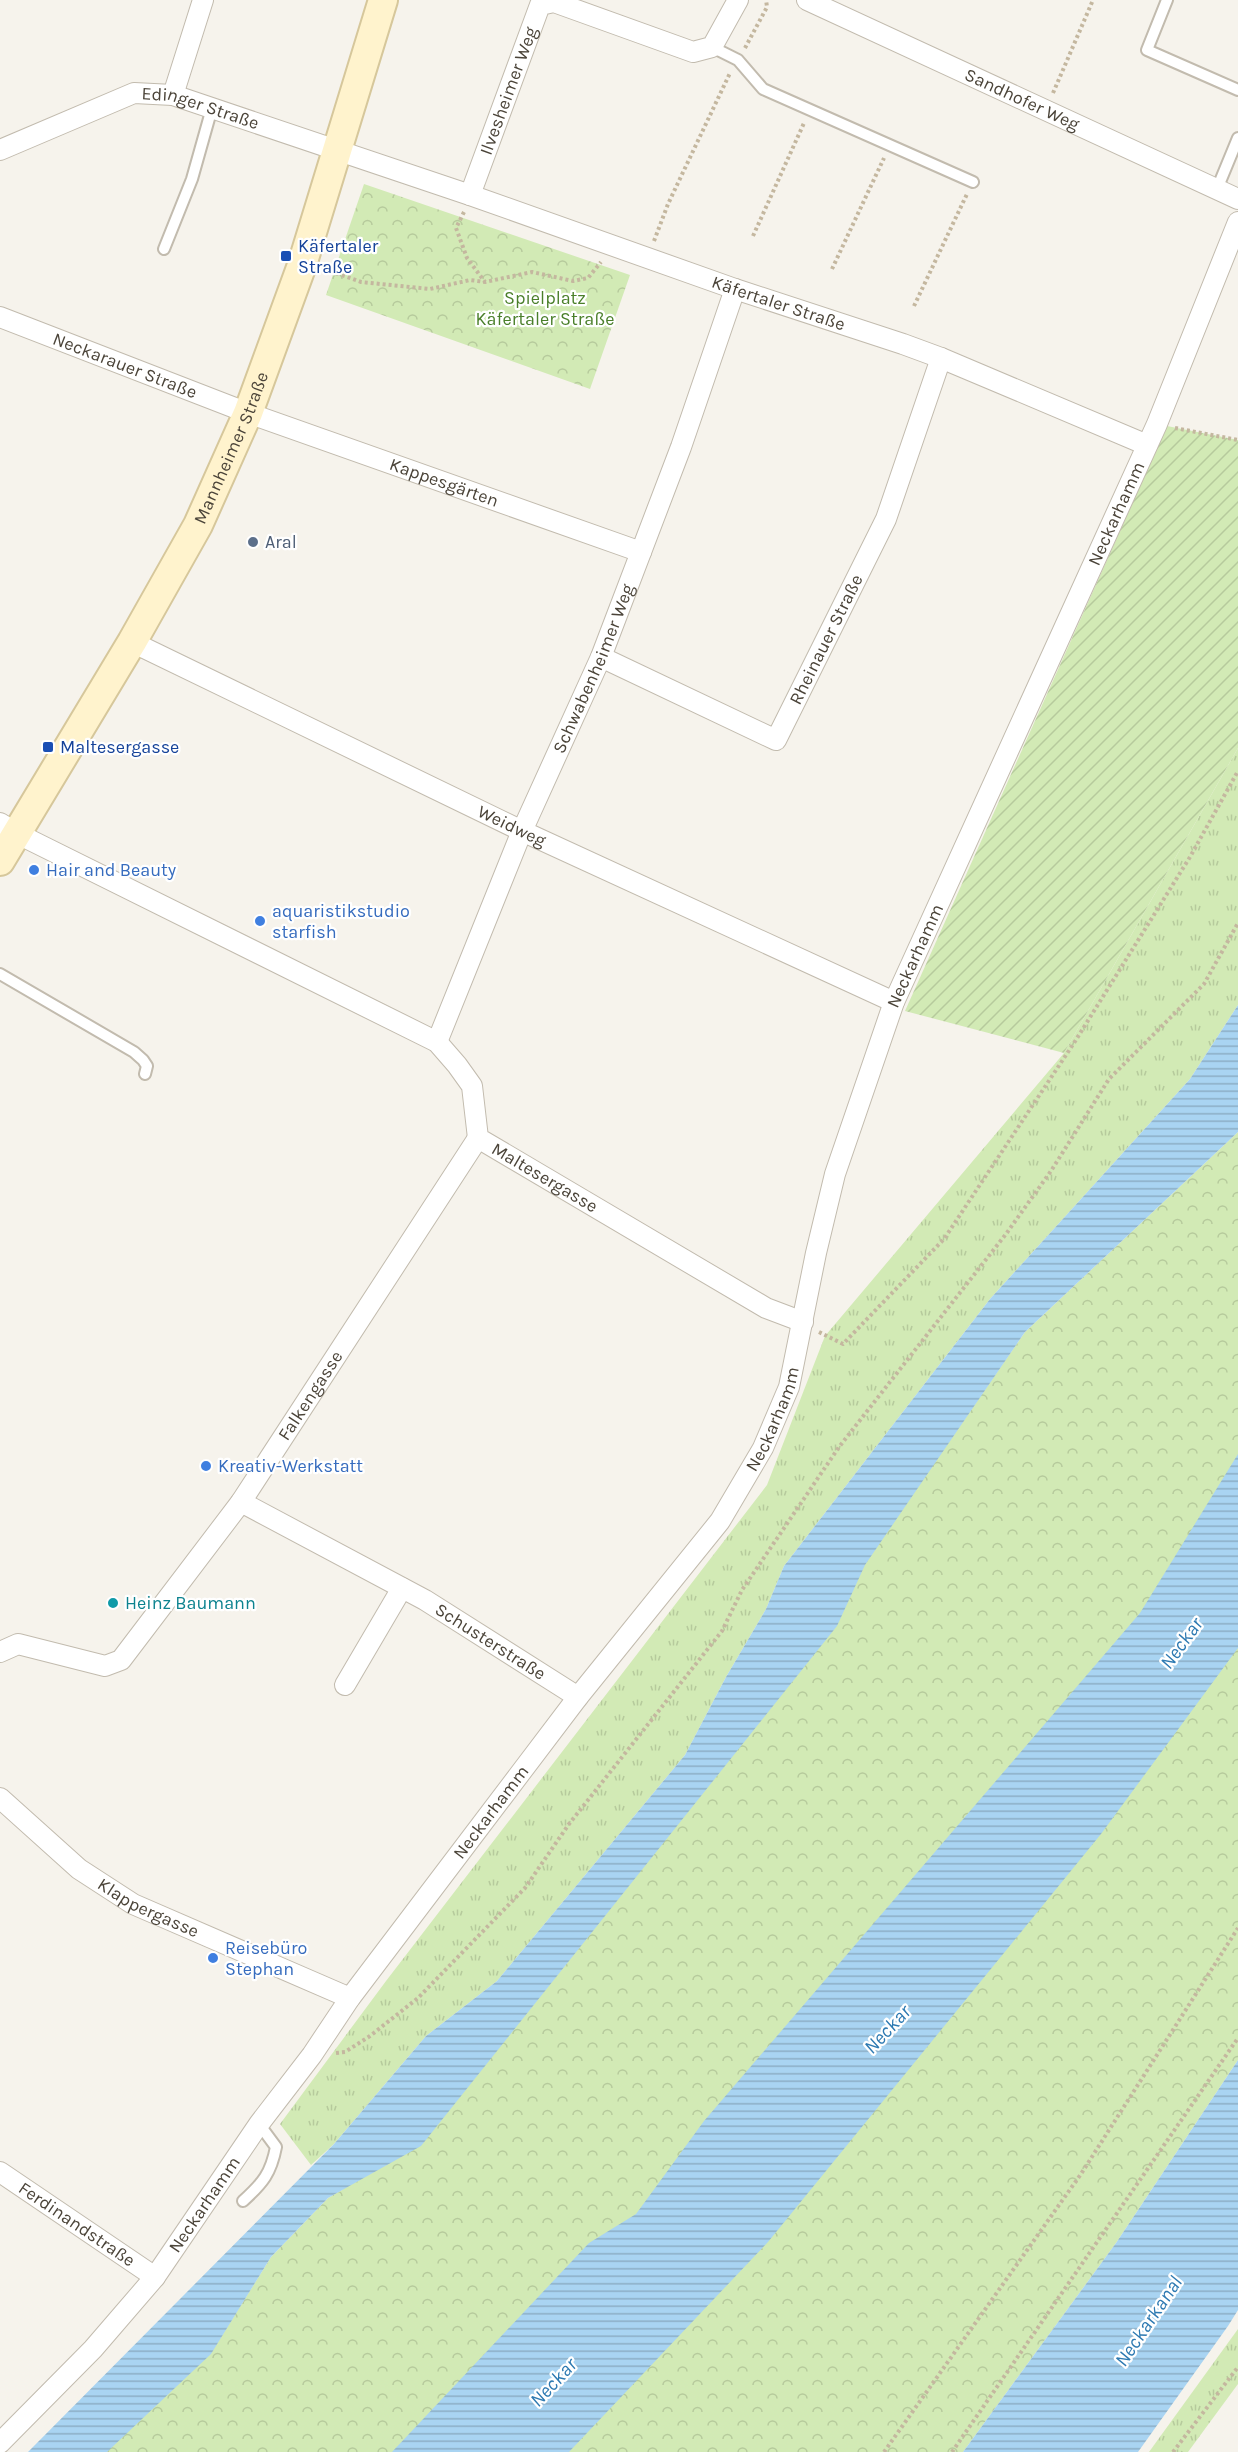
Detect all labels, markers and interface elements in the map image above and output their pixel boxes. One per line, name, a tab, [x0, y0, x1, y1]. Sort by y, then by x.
street label: Ilvesheimer Weg	[475, 24, 542, 158]
street label: Sandhofer Weg	[961, 63, 1083, 135]
street label: Edinger Straße	[141, 82, 262, 134]
place label: Käfertaler Straße	[298, 235, 379, 278]
marker: Käfertaler Straße	[279, 249, 293, 263]
street label: Käfertaler Straße	[709, 271, 848, 335]
park label: Spielplatz Käfertaler Straße	[476, 287, 614, 330]
street label: Neckarauer Straße	[50, 328, 200, 403]
street label: Mannheimer Straße	[189, 369, 273, 528]
street label: Kappesgärten	[387, 453, 502, 512]
street label: Neckarhamm	[1083, 458, 1149, 569]
place label: Aral	[265, 531, 297, 553]
marker: Aral	[246, 535, 260, 549]
street label: Rheinauer Straße	[784, 571, 868, 708]
street label: Schwabenheimer Weg	[548, 581, 639, 757]
place label: Maltesergasse	[60, 736, 179, 758]
marker: Maltesergasse	[41, 740, 55, 754]
street label: Weidweg	[474, 800, 550, 852]
place label: Hair and Beauty	[46, 859, 177, 881]
marker: Hair and Beauty	[27, 863, 41, 877]
place label: aquaristikstudio starfish	[272, 900, 410, 943]
street label: Neckarhamm	[882, 900, 948, 1011]
marker: aquaristikstudio starfish	[253, 914, 267, 928]
street label: Maltesergasse	[488, 1138, 602, 1217]
street label: Falkengasse	[273, 1347, 348, 1444]
street label: Neckarhamm	[741, 1365, 804, 1475]
place label: Kreativ-Werkstatt	[218, 1455, 363, 1477]
marker: Kreativ-Werkstatt	[199, 1459, 213, 1473]
place label: Heinz Baumann	[125, 1592, 256, 1614]
marker: Heinz Baumann	[106, 1596, 120, 1610]
street label: Schusterstraße	[431, 1598, 550, 1685]
water label: Neckar	[1155, 1612, 1208, 1673]
street label: Neckarhamm	[448, 1761, 533, 1863]
street label: Klappergasse	[94, 1873, 202, 1942]
place label: Reisebüro Stephan	[225, 1937, 307, 1980]
marker: Reisebüro Stephan	[206, 1951, 220, 1965]
water label: Neckar	[859, 1999, 916, 2058]
street label: Neckarhamm	[164, 2152, 245, 2257]
street label: Ferdinandstraße	[14, 2177, 139, 2271]
water label: Neckarkanal	[1110, 2272, 1187, 2371]
water label: Neckar	[525, 2352, 582, 2411]

